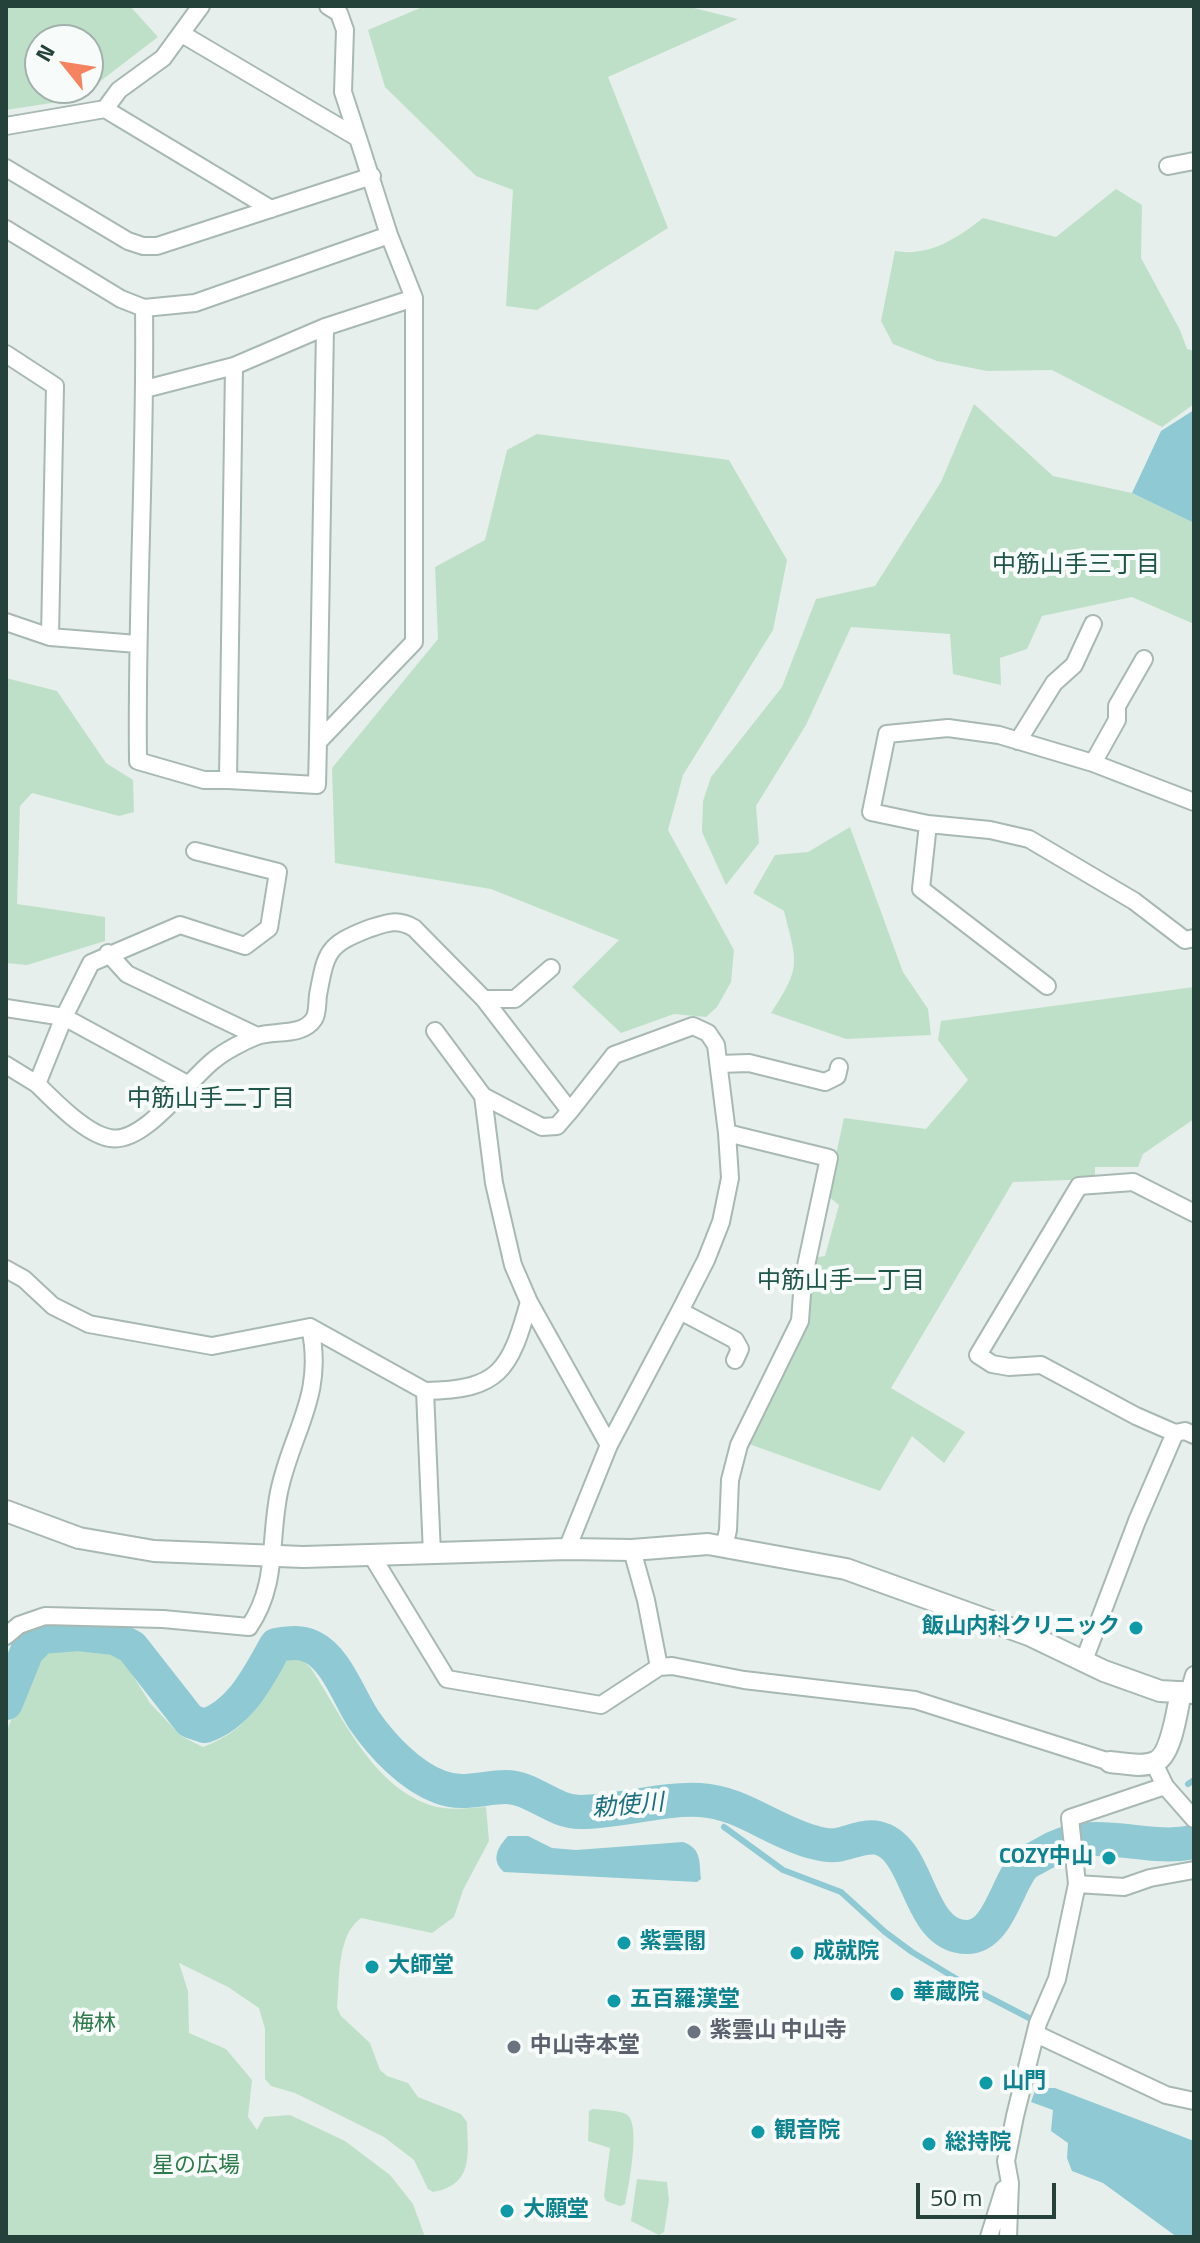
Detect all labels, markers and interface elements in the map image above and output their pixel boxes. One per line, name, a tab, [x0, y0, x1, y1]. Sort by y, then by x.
north arrow	[24, 24, 104, 104]
text: N	[26, 38, 63, 68]
district label: 中筋山手三丁目	[992, 552, 1160, 580]
district label: 中筋山手二丁目	[127, 1086, 295, 1114]
district label: 中筋山手一丁目	[757, 1268, 925, 1296]
place label: 飯山内科クリニック	[922, 1615, 1120, 1641]
marker: 飯山内科クリニック	[1127, 1619, 1145, 1637]
water label: 勅使川	[591, 1790, 665, 1824]
place label: COZY中山	[999, 1845, 1093, 1871]
marker: COZY中山	[1100, 1849, 1118, 1867]
place label: 紫雲閣	[640, 1930, 706, 1956]
marker: 紫雲閣	[615, 1934, 633, 1952]
place label: 成就院	[813, 1940, 879, 1966]
marker: 成就院	[788, 1944, 806, 1962]
place label: 大師堂	[388, 1954, 454, 1980]
marker: 大師堂	[363, 1958, 381, 1976]
place label: 華蔵院	[913, 1981, 979, 2007]
marker: 華蔵院	[888, 1985, 906, 2003]
place label: 五百羅漢堂	[630, 1988, 740, 2014]
marker: 五百羅漢堂	[605, 1992, 623, 2010]
park label: 梅林	[72, 2012, 116, 2038]
place label: 紫雲山 中山寺	[710, 2019, 847, 2045]
marker: 紫雲山 中山寺	[685, 2023, 703, 2041]
place label: 中山寺本堂	[530, 2034, 640, 2060]
marker: 中山寺本堂	[505, 2038, 523, 2056]
place label: 山門	[1002, 2070, 1046, 2096]
marker: 山門	[977, 2074, 995, 2092]
place label: 観音院	[774, 2119, 840, 2145]
marker: 観音院	[749, 2123, 767, 2141]
place label: 総持院	[945, 2131, 1011, 2157]
marker: 総持院	[920, 2135, 938, 2153]
park label: 星の広場	[152, 2154, 240, 2180]
scale bar	[920, 2167, 1060, 2217]
text: 50 m	[930, 2179, 982, 2215]
place label: 大願堂	[523, 2198, 589, 2224]
marker: 大願堂	[498, 2202, 516, 2220]

